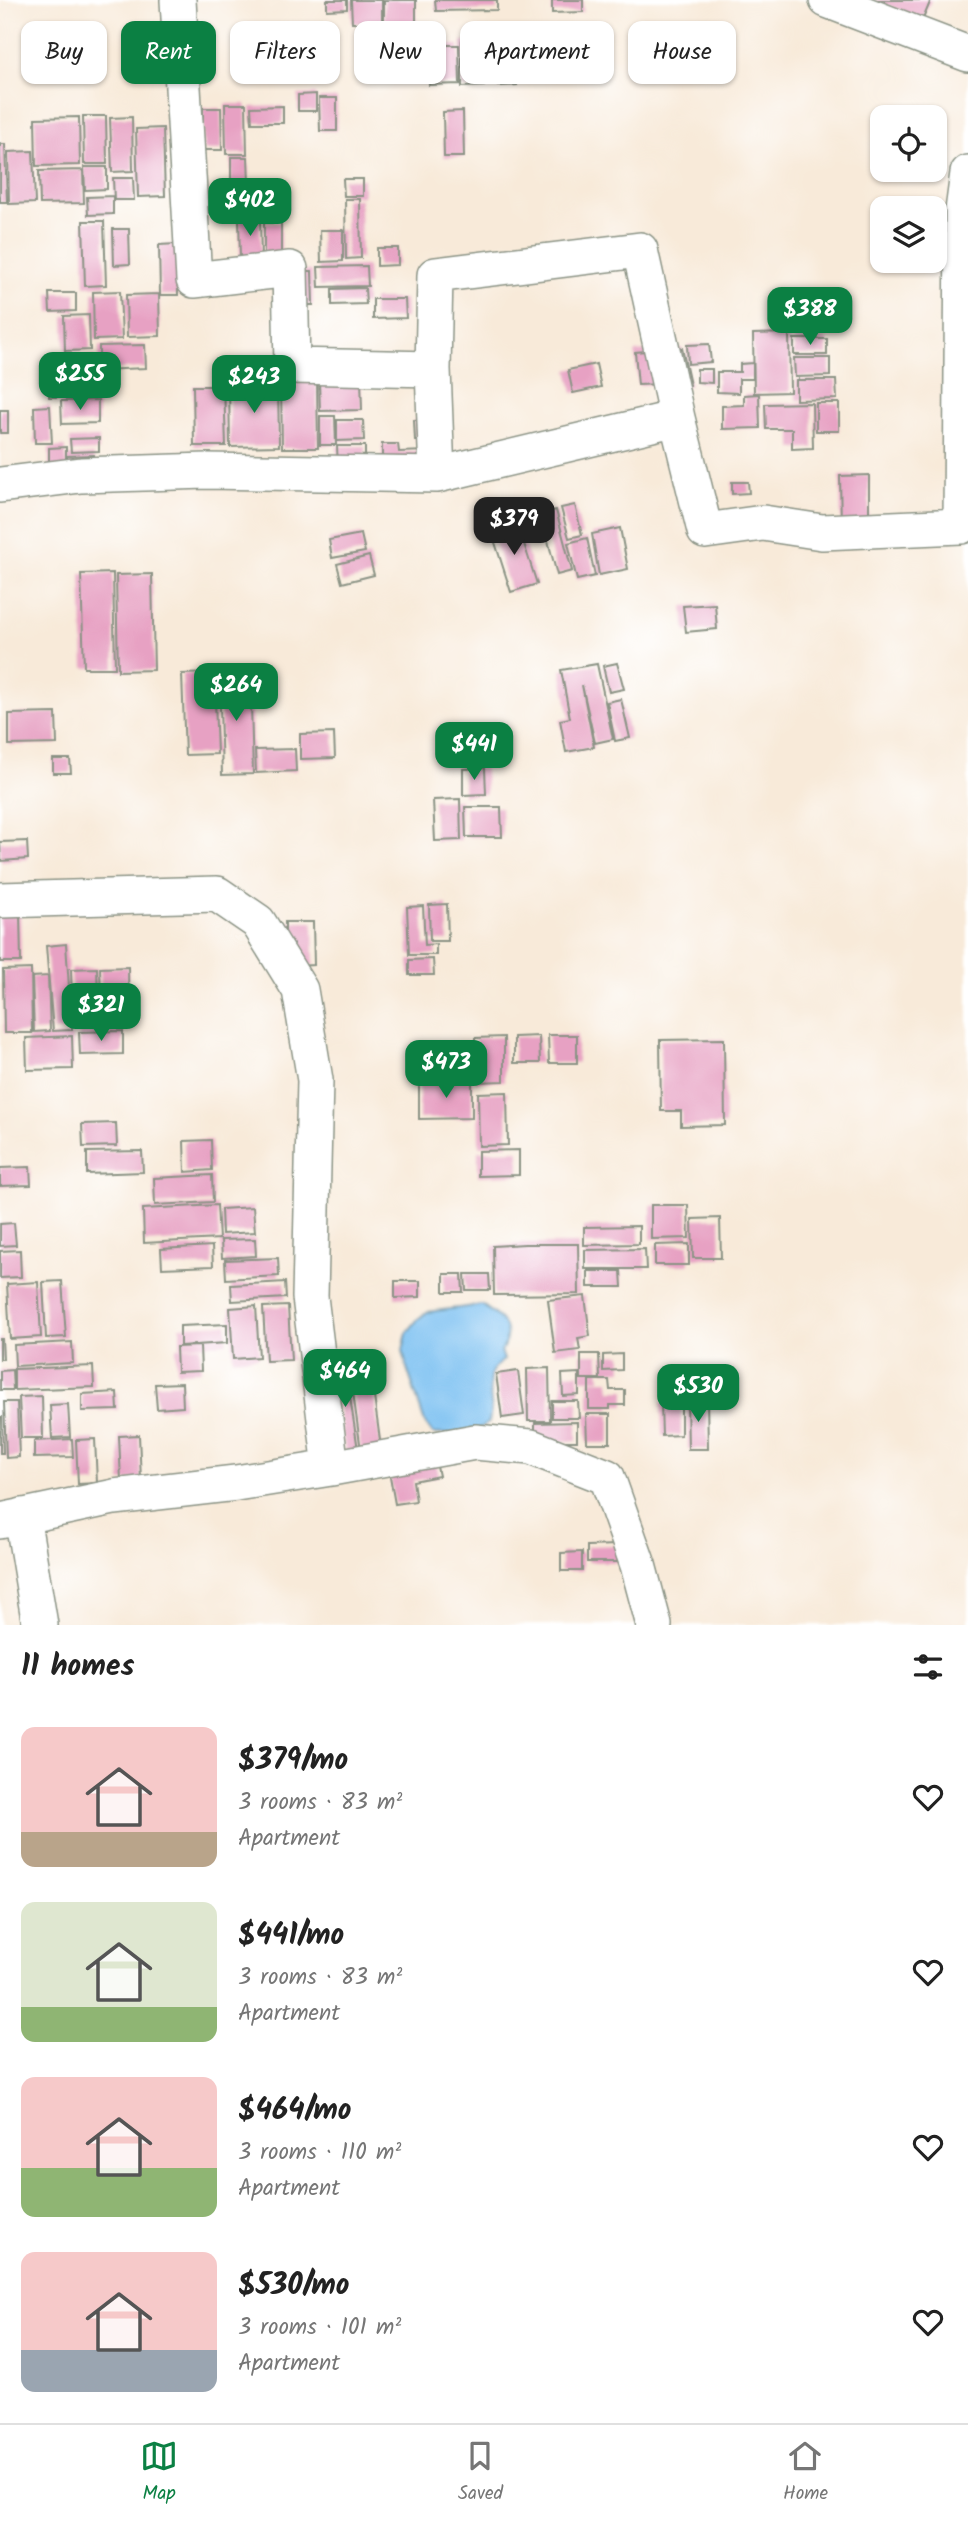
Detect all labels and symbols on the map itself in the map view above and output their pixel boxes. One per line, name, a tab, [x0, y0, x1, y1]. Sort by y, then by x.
pin: $402	[209, 178, 291, 238]
pin: $388	[769, 288, 851, 347]
pin: $255	[39, 352, 121, 412]
pin: $243	[213, 356, 295, 415]
pin: $379	[473, 498, 555, 557]
pin: $264	[195, 664, 277, 723]
pin: $441	[433, 722, 515, 782]
pin: $321	[60, 984, 142, 1043]
pin: $473	[405, 1040, 487, 1100]
pin: $464	[304, 1350, 386, 1409]
pin: $530	[657, 1364, 739, 1424]

